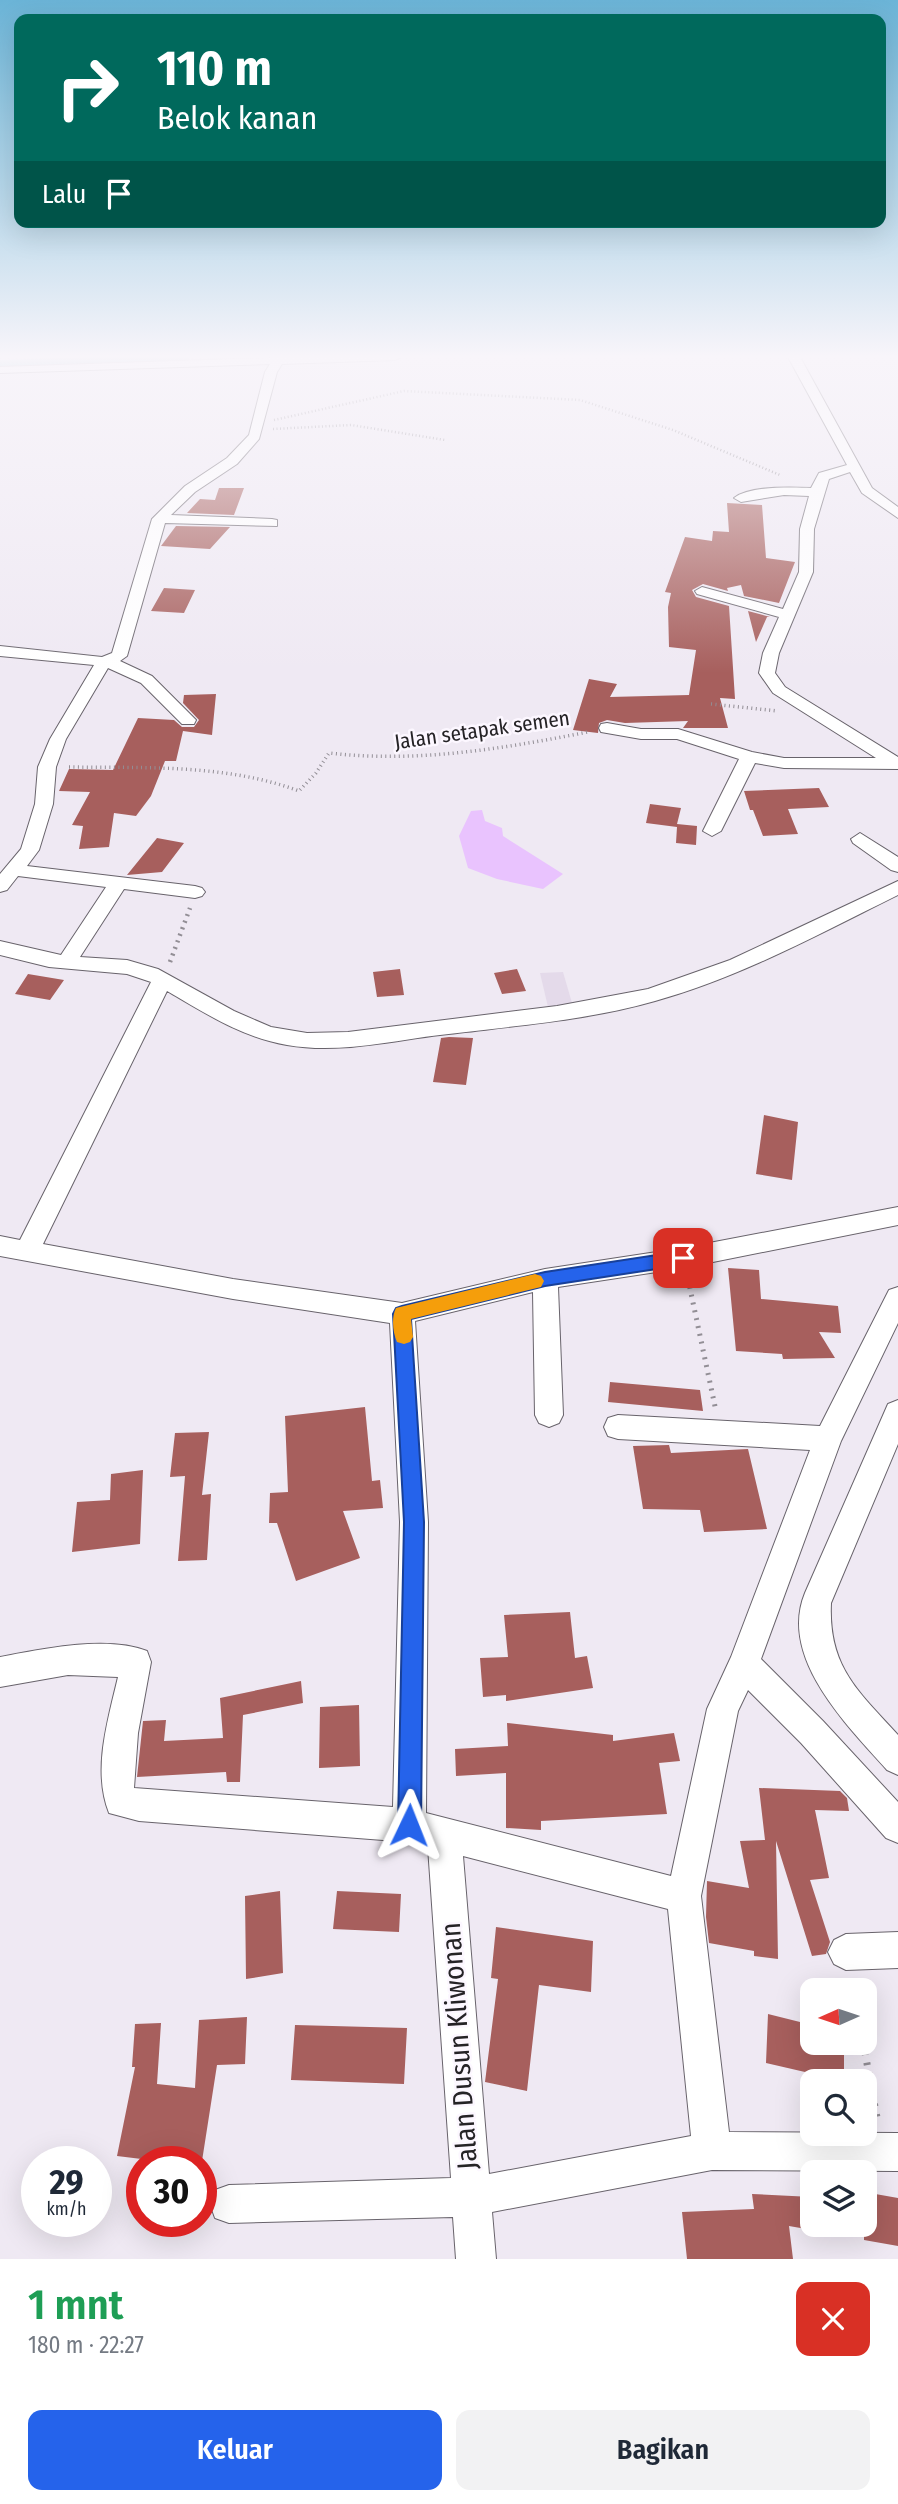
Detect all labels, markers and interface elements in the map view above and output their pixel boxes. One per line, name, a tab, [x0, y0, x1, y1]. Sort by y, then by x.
text: 110 m	[157, 39, 272, 98]
icon: right	[42, 42, 133, 133]
text: Belok kanan	[157, 99, 317, 137]
icon: arrive	[100, 175, 138, 213]
text: Lalu	[42, 179, 86, 210]
street label: Jalan setapak semen	[393, 705, 571, 755]
pin	[653, 1228, 713, 1288]
icon: arrive	[664, 1239, 702, 1277]
position arrow	[372, 1788, 446, 1862]
street label: Jalan Dusun Kliwonan	[434, 1921, 484, 2171]
north arrow	[800, 1978, 877, 2054]
map controls	[800, 1978, 877, 2237]
button: search	[800, 2069, 877, 2146]
speed limit sign: 30	[126, 2146, 217, 2237]
button: layers	[800, 2160, 877, 2237]
text: 29	[49, 2161, 84, 2203]
text: km/h	[46, 2198, 87, 2220]
text: 1 mnt	[28, 2280, 123, 2330]
button: close	[796, 2282, 870, 2356]
text: 180 m · 22:27	[28, 2331, 144, 2359]
button: Keluar	[28, 2410, 442, 2490]
button: Bagikan	[456, 2410, 870, 2490]

